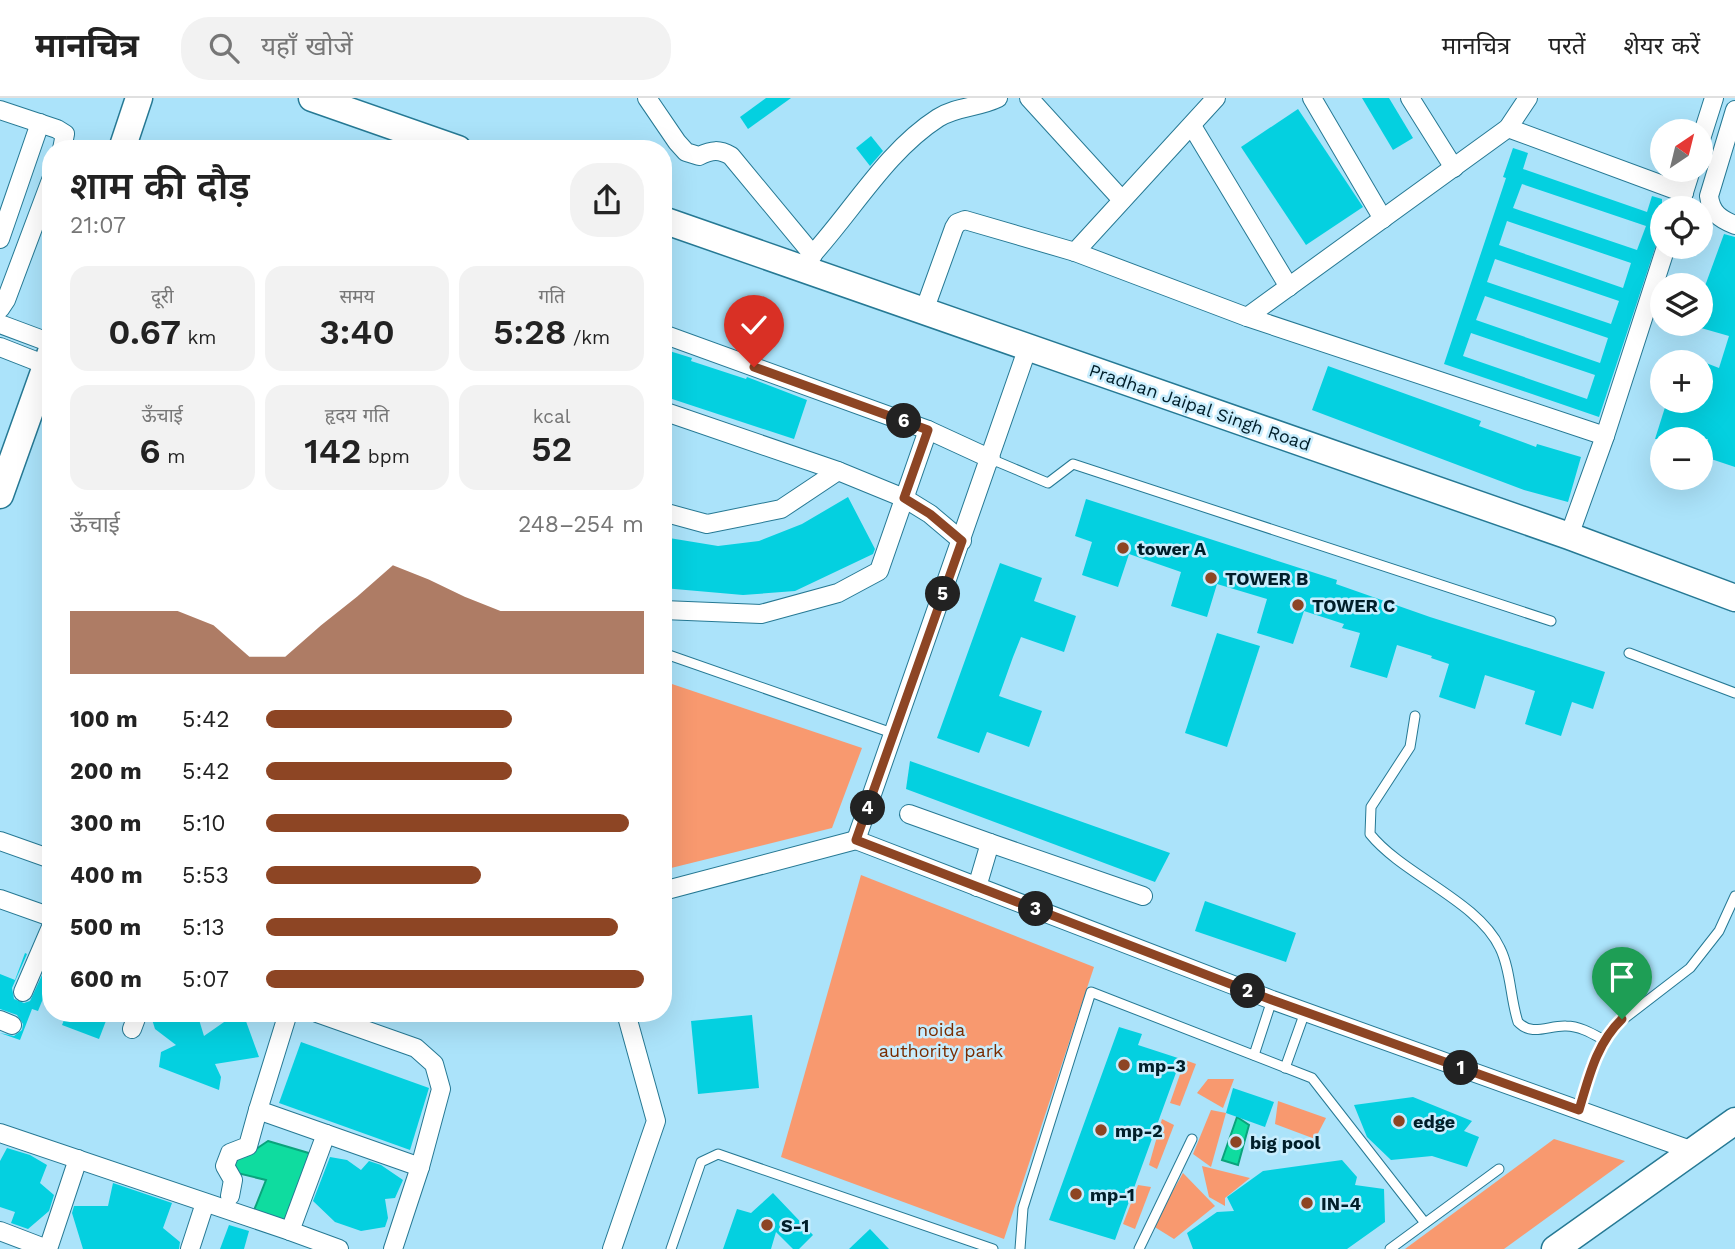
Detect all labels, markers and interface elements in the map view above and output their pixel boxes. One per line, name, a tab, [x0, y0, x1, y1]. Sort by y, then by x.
search box	[181, 17, 671, 80]
text: मानचित्र	[35, 26, 139, 65]
icon: search	[205, 29, 243, 67]
text: यहाँ खोजें	[261, 31, 353, 61]
text: मानचित्र	[1442, 32, 1510, 60]
text: परतें	[1548, 32, 1586, 60]
text: शेयर करें	[1624, 32, 1700, 60]
north arrow	[1650, 119, 1713, 182]
map controls	[1650, 119, 1713, 490]
button: share	[570, 163, 644, 237]
text: शाम की दौड़	[70, 164, 250, 208]
button: locate	[1650, 196, 1713, 259]
text: 21:07	[70, 212, 126, 239]
button: layers	[1650, 273, 1713, 336]
text: दूरी	[151, 285, 174, 308]
text: समय	[339, 285, 375, 308]
text: गति	[538, 285, 565, 308]
pin	[724, 295, 784, 367]
icon: check	[735, 306, 773, 344]
text: 0.67	[108, 311, 181, 353]
text: 3:40	[319, 311, 395, 353]
text: 5:28	[493, 311, 567, 353]
text: km	[181, 326, 216, 349]
text: /km	[567, 326, 610, 349]
button: +	[1650, 350, 1713, 413]
street label: Pradhan Jaipal Singh Road	[1086, 359, 1314, 455]
text: ऊँचाई	[142, 404, 183, 427]
text: हृदय गति	[325, 404, 389, 427]
pin: 6	[886, 404, 922, 438]
text: kcal	[533, 405, 570, 428]
text: 6	[898, 409, 909, 432]
button: −	[1650, 427, 1713, 490]
text: 52	[531, 428, 572, 470]
text: 6	[139, 430, 161, 472]
text: 142	[304, 430, 361, 472]
text: m	[161, 445, 185, 468]
text: bpm	[361, 445, 410, 468]
text: ऊँचाई	[70, 511, 120, 538]
text: 248–254 m	[518, 511, 644, 538]
place label: tower A	[1137, 538, 1207, 559]
marker: tower A	[1115, 540, 1131, 556]
place label: TOWER B	[1225, 568, 1308, 589]
marker: TOWER B	[1203, 570, 1219, 586]
pin: 5	[926, 576, 960, 612]
text: 5	[937, 582, 948, 605]
place label: TOWER C	[1312, 595, 1395, 616]
marker: TOWER C	[1290, 597, 1306, 613]
text: 100 m	[70, 706, 138, 733]
text: 5:42	[182, 706, 230, 733]
text: 200 m	[70, 758, 142, 785]
text: 5:42	[182, 758, 230, 785]
pin: 4	[850, 790, 886, 826]
text: 4	[861, 796, 874, 819]
text: 300 m	[70, 810, 141, 837]
text: 5:10	[182, 810, 225, 837]
text: 400 m	[70, 862, 143, 889]
text: 5:53	[182, 862, 229, 889]
pin: 3	[1018, 892, 1054, 926]
text: 3	[1030, 897, 1041, 920]
text: 500 m	[70, 914, 141, 941]
text: 5:13	[182, 914, 225, 941]
pin	[1592, 947, 1652, 1019]
icon: arrive	[1603, 958, 1641, 996]
text: 600 m	[70, 966, 142, 993]
text: 5:07	[182, 966, 229, 993]
pin: 2	[1230, 974, 1266, 1008]
text: 2	[1242, 979, 1253, 1002]
park label: noida authority park	[879, 1019, 1003, 1061]
pin: 1	[1444, 1051, 1478, 1086]
place label: mp-3	[1138, 1055, 1186, 1076]
text: 1	[1456, 1056, 1465, 1079]
marker: mp-3	[1116, 1057, 1132, 1073]
place label: edge	[1413, 1111, 1455, 1132]
marker: edge	[1391, 1113, 1407, 1129]
place label: mp-2	[1115, 1120, 1163, 1141]
marker: mp-2	[1093, 1122, 1109, 1138]
place label: big pool	[1250, 1132, 1321, 1153]
marker: big pool	[1228, 1134, 1244, 1150]
place label: mp-1	[1090, 1184, 1135, 1205]
marker: mp-1	[1068, 1186, 1084, 1202]
place label: IN-4	[1321, 1193, 1362, 1214]
marker: IN-4	[1299, 1195, 1315, 1211]
place label: S-1	[781, 1215, 809, 1236]
marker: S-1	[759, 1217, 775, 1233]

